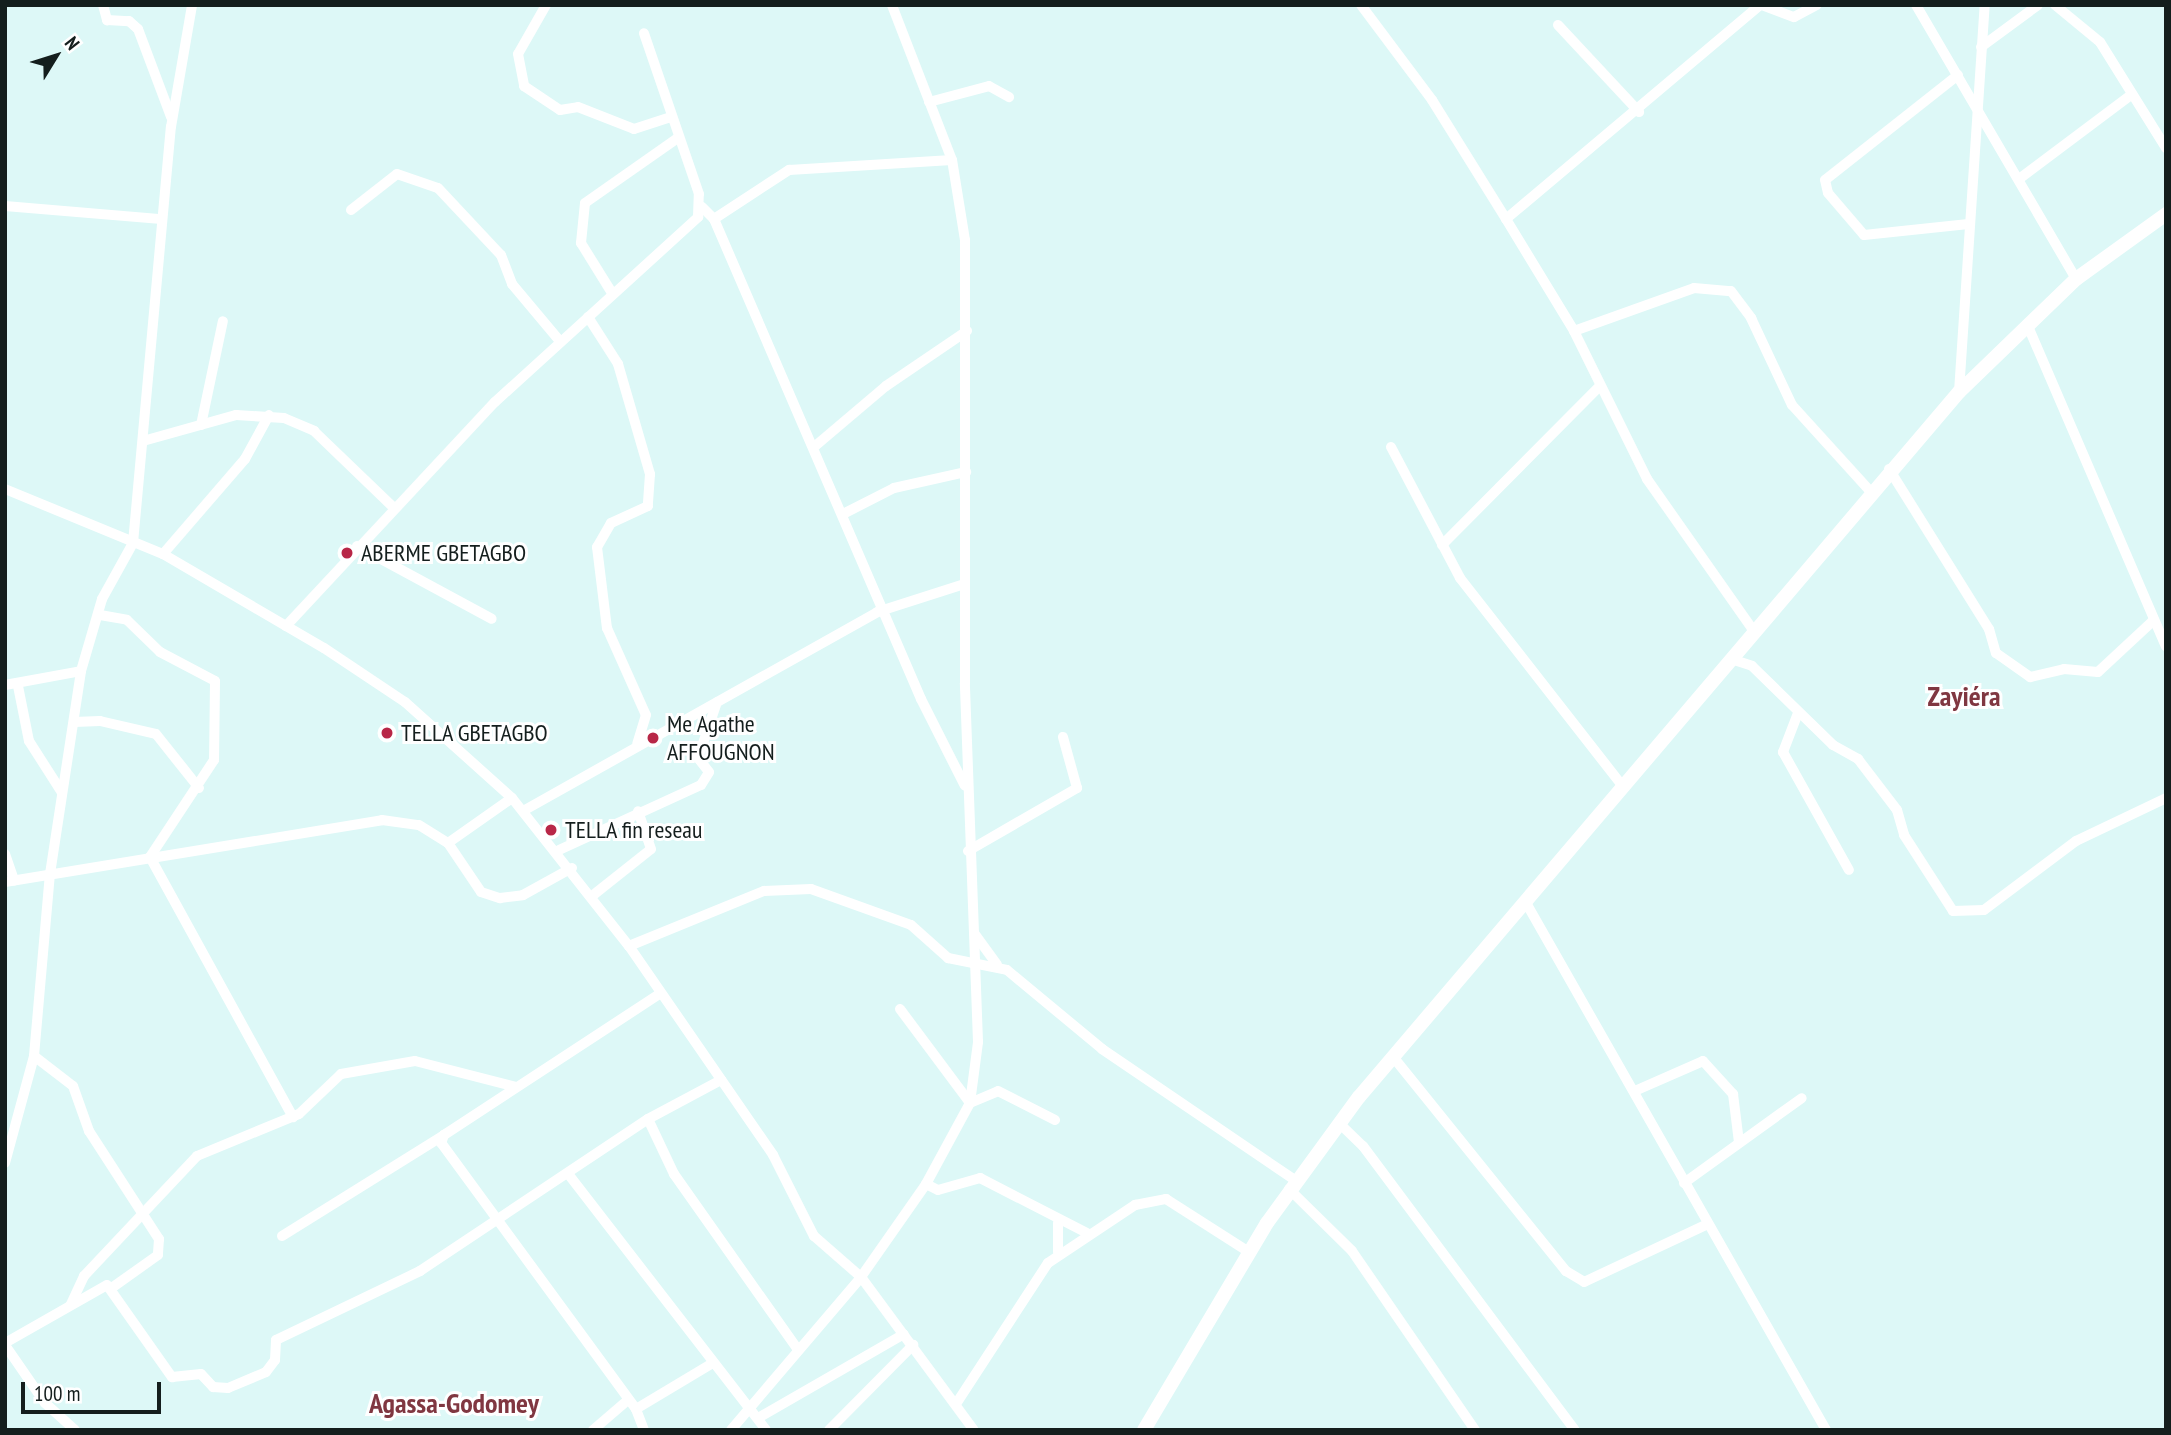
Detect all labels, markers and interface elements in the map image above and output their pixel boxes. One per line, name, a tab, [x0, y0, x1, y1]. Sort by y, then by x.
north arrow	[21, 21, 91, 91]
text: N	[60, 32, 85, 54]
place label: ABERME GBETAGBO	[361, 539, 526, 567]
marker: ABERME GBETAGBO	[339, 545, 355, 561]
district label: Zayiéra	[1927, 679, 2001, 713]
place label: Me Agathe AFFOUGNON	[667, 710, 775, 766]
place label: TELLA GBETAGBO	[401, 719, 548, 747]
marker: TELLA GBETAGBO	[379, 725, 395, 741]
marker: Me Agathe AFFOUGNON	[645, 730, 661, 746]
place label: TELLA fin reseau	[565, 816, 703, 844]
marker: TELLA fin reseau	[543, 822, 559, 838]
scale bar	[24, 1368, 164, 1412]
text: 100 m	[34, 1380, 80, 1407]
district label: Agassa-Godomey	[369, 1386, 539, 1420]

